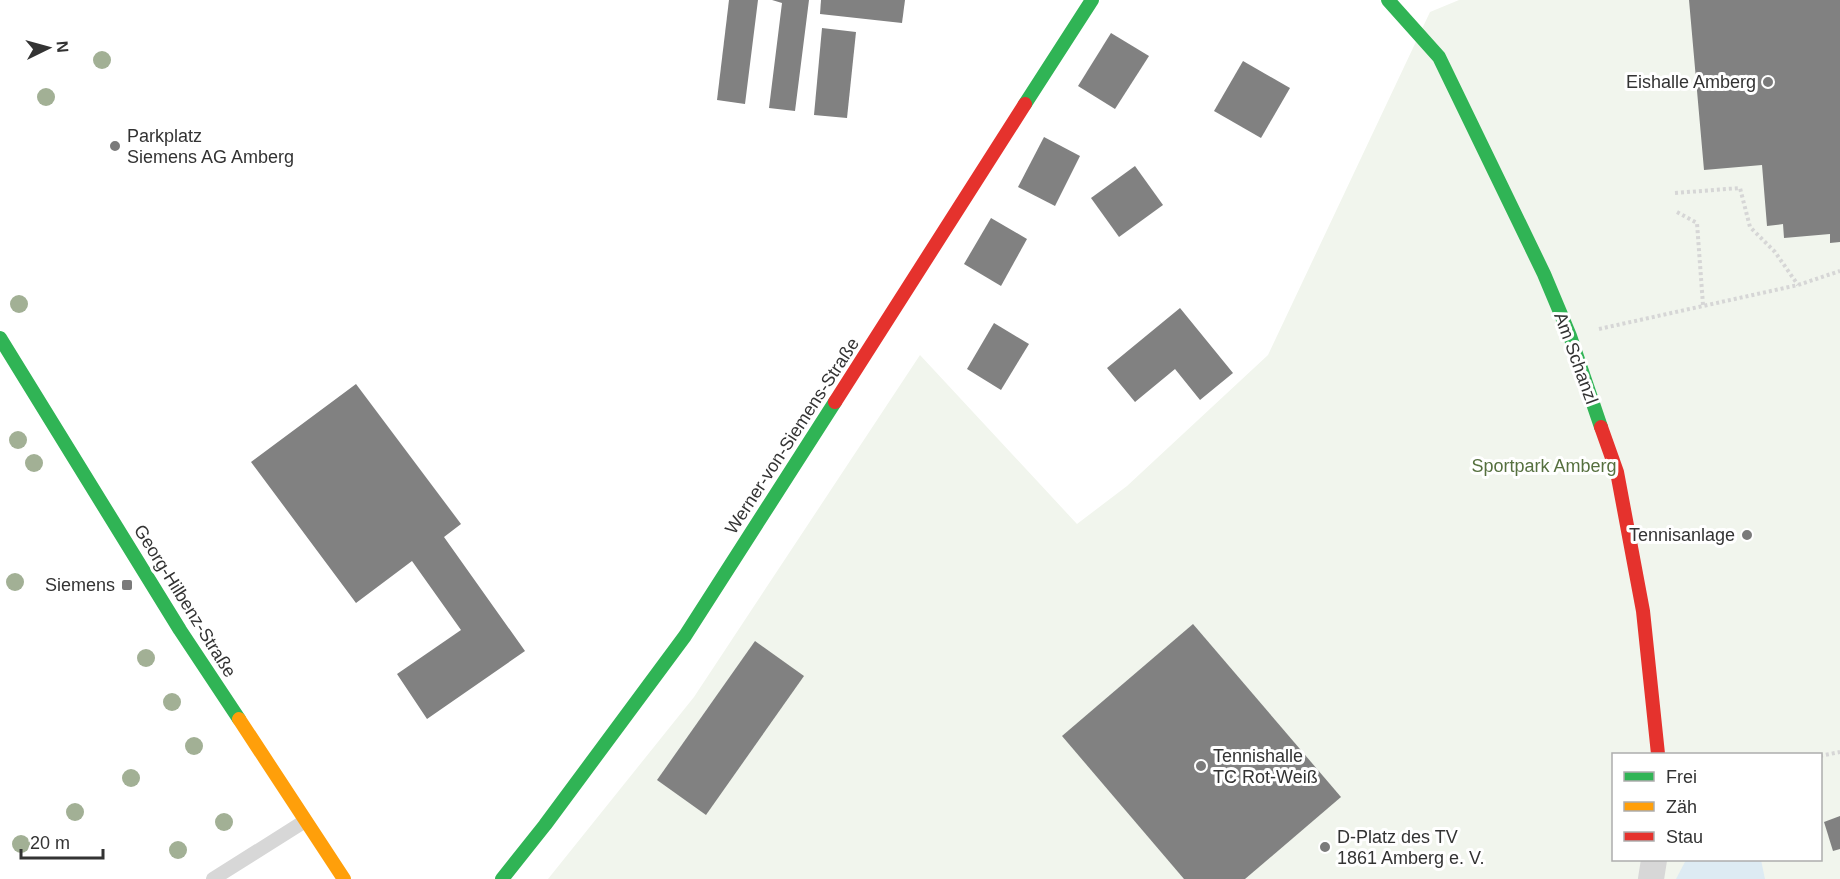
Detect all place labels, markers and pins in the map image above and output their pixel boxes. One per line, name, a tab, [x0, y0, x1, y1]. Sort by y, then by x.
place label: Eishalle Amberg	[1626, 72, 1756, 92]
marker: Eishalle Amberg	[1761, 75, 1775, 89]
place label: Parkplatz Siemens AG Amberg	[127, 126, 294, 167]
marker: Parkplatz Siemens AG Amberg	[108, 139, 122, 153]
place label: Tennisanlage	[1629, 525, 1735, 545]
marker: Tennisanlage	[1740, 528, 1754, 542]
place label: Siemens	[45, 575, 115, 595]
marker: Siemens	[120, 578, 134, 592]
place label: Tennishalle TC Rot-Weiß	[1213, 746, 1318, 787]
marker: Tennishalle TC Rot-Weiß	[1194, 759, 1208, 773]
place label: D-Platz des TV 1861 Amberg e. V.	[1337, 827, 1484, 868]
marker: D-Platz des TV 1861 Amberg e. V.	[1318, 840, 1332, 854]

